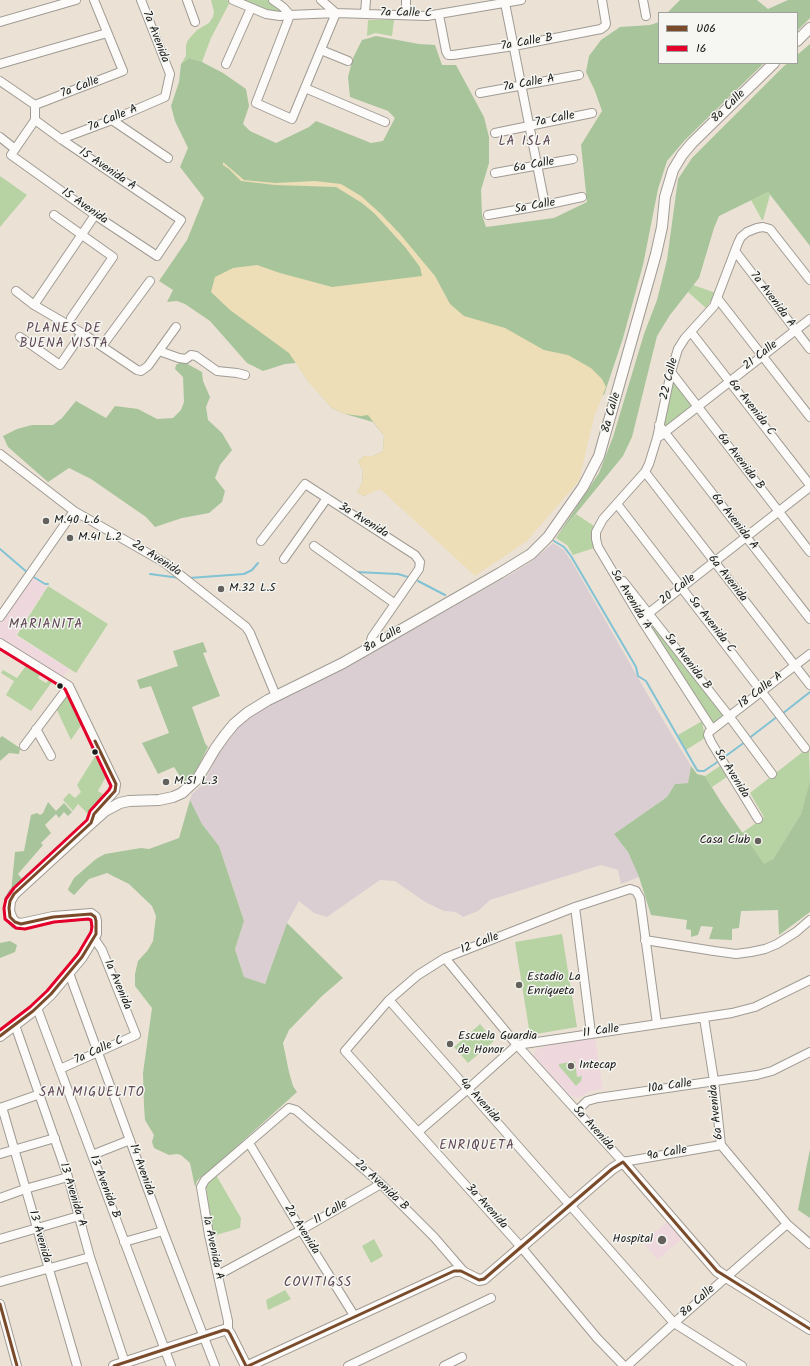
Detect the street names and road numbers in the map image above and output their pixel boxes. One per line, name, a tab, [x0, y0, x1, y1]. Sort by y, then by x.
street label: 7a Calle C	[380, 6, 432, 22]
street label: 7a Avenida	[138, 9, 172, 65]
street label: 7a Calle B	[500, 31, 554, 55]
street label: 7a Calle A	[502, 72, 556, 96]
street label: 7a Calle	[59, 74, 101, 102]
street label: 8a Calle	[709, 87, 749, 127]
street label: 7a Calle A	[86, 103, 140, 135]
street label: 7a Calle	[534, 109, 576, 131]
street label: 15 Avenida A	[76, 146, 138, 194]
street label: 6a Calle	[512, 155, 556, 177]
street label: 15 Avenida	[58, 186, 110, 228]
street label: 5a Calle	[514, 196, 556, 218]
street label: 7a Avenida A	[746, 269, 798, 331]
street label: 21 Calle	[741, 338, 781, 374]
street label: 22 Calle	[658, 356, 682, 402]
street label: 6a Avenida C	[724, 377, 778, 439]
street label: 8a Calle	[599, 391, 625, 435]
street label: 6a Avenida B	[713, 431, 767, 493]
street label: 6a Avenida A	[707, 491, 761, 553]
street label: 3a Avenida	[335, 500, 391, 542]
street label: 2a Avenida	[129, 538, 183, 580]
street label: 6a Avenida	[704, 553, 750, 605]
street label: 5a Avenida A	[606, 567, 654, 633]
street label: 20 Calle	[657, 571, 699, 609]
street label: 5a Avenida C	[685, 594, 737, 656]
street label: 8a Calle	[361, 623, 405, 657]
street label: 5a Avenida B	[660, 631, 714, 693]
street label: 18 Calle A	[736, 670, 786, 712]
street label: 5a Avenida	[710, 747, 752, 801]
street label: 12 Calle	[459, 930, 501, 958]
street label: 1a Avenida	[100, 958, 134, 1012]
street label: 11 Calle	[582, 1022, 620, 1042]
street label: 7a Calle C	[72, 1034, 126, 1068]
street label: 4a Avenida	[455, 1075, 503, 1127]
street label: 10a Calle	[647, 1077, 693, 1097]
street label: 6a Avenida	[707, 1084, 727, 1140]
street label: 5a Avenida	[569, 1104, 617, 1154]
street label: 14 Avenida	[125, 1142, 157, 1198]
street label: 9a Calle	[646, 1143, 688, 1165]
street label: 13 Avenida B	[85, 1153, 123, 1221]
street label: 2a Avenida B	[351, 1157, 411, 1215]
street label: 13 Avenida A	[55, 1161, 89, 1229]
street label: 3a Avenida	[462, 1181, 510, 1233]
street label: 11 Calle	[312, 1198, 350, 1228]
street label: 2a Avenida	[280, 1202, 322, 1258]
street label: 13 Avenida	[25, 1209, 53, 1265]
street label: 1a Avenida A	[198, 1215, 226, 1281]
street label: 8a Calle	[678, 1283, 718, 1321]

